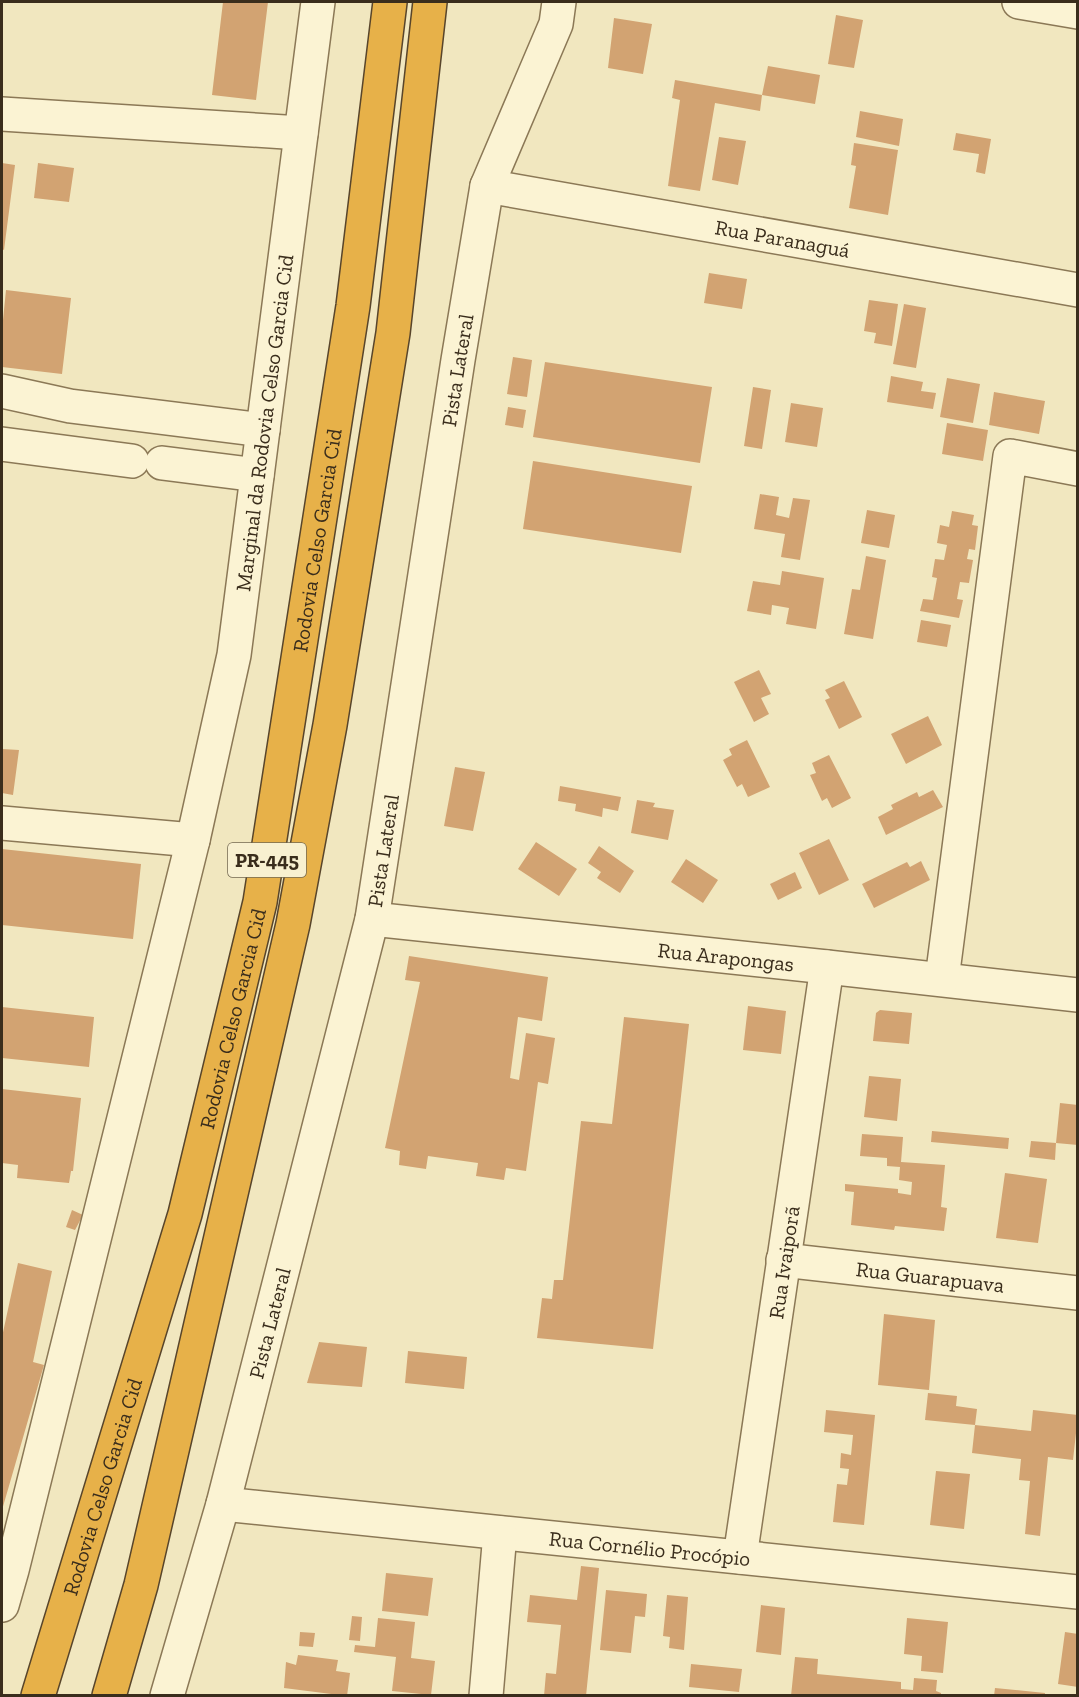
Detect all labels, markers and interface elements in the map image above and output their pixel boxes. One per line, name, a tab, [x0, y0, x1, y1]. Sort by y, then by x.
street label: Rua Paranaguá	[713, 214, 852, 262]
street label: Marginal da Rodovia Celso Garcia Cid	[230, 252, 298, 593]
street label: Pista Lateral	[435, 312, 478, 428]
street label: Rodovia Celso Garcia Cid	[287, 426, 346, 654]
street label: Pista Lateral	[362, 792, 404, 909]
road number: PR-445	[228, 843, 306, 877]
street label: Rodovia Celso Garcia Cid	[193, 905, 271, 1131]
street label: Rua Arapongas	[657, 937, 795, 976]
street label: Rua Ivaiporã	[763, 1204, 804, 1320]
street label: Rua Guarapuava	[855, 1256, 1006, 1297]
street label: Pista Lateral	[243, 1264, 295, 1381]
street label: Rodovia Celso Garcia Cid	[57, 1374, 147, 1598]
street label: Rua Cornélio Procópio	[548, 1525, 752, 1571]

